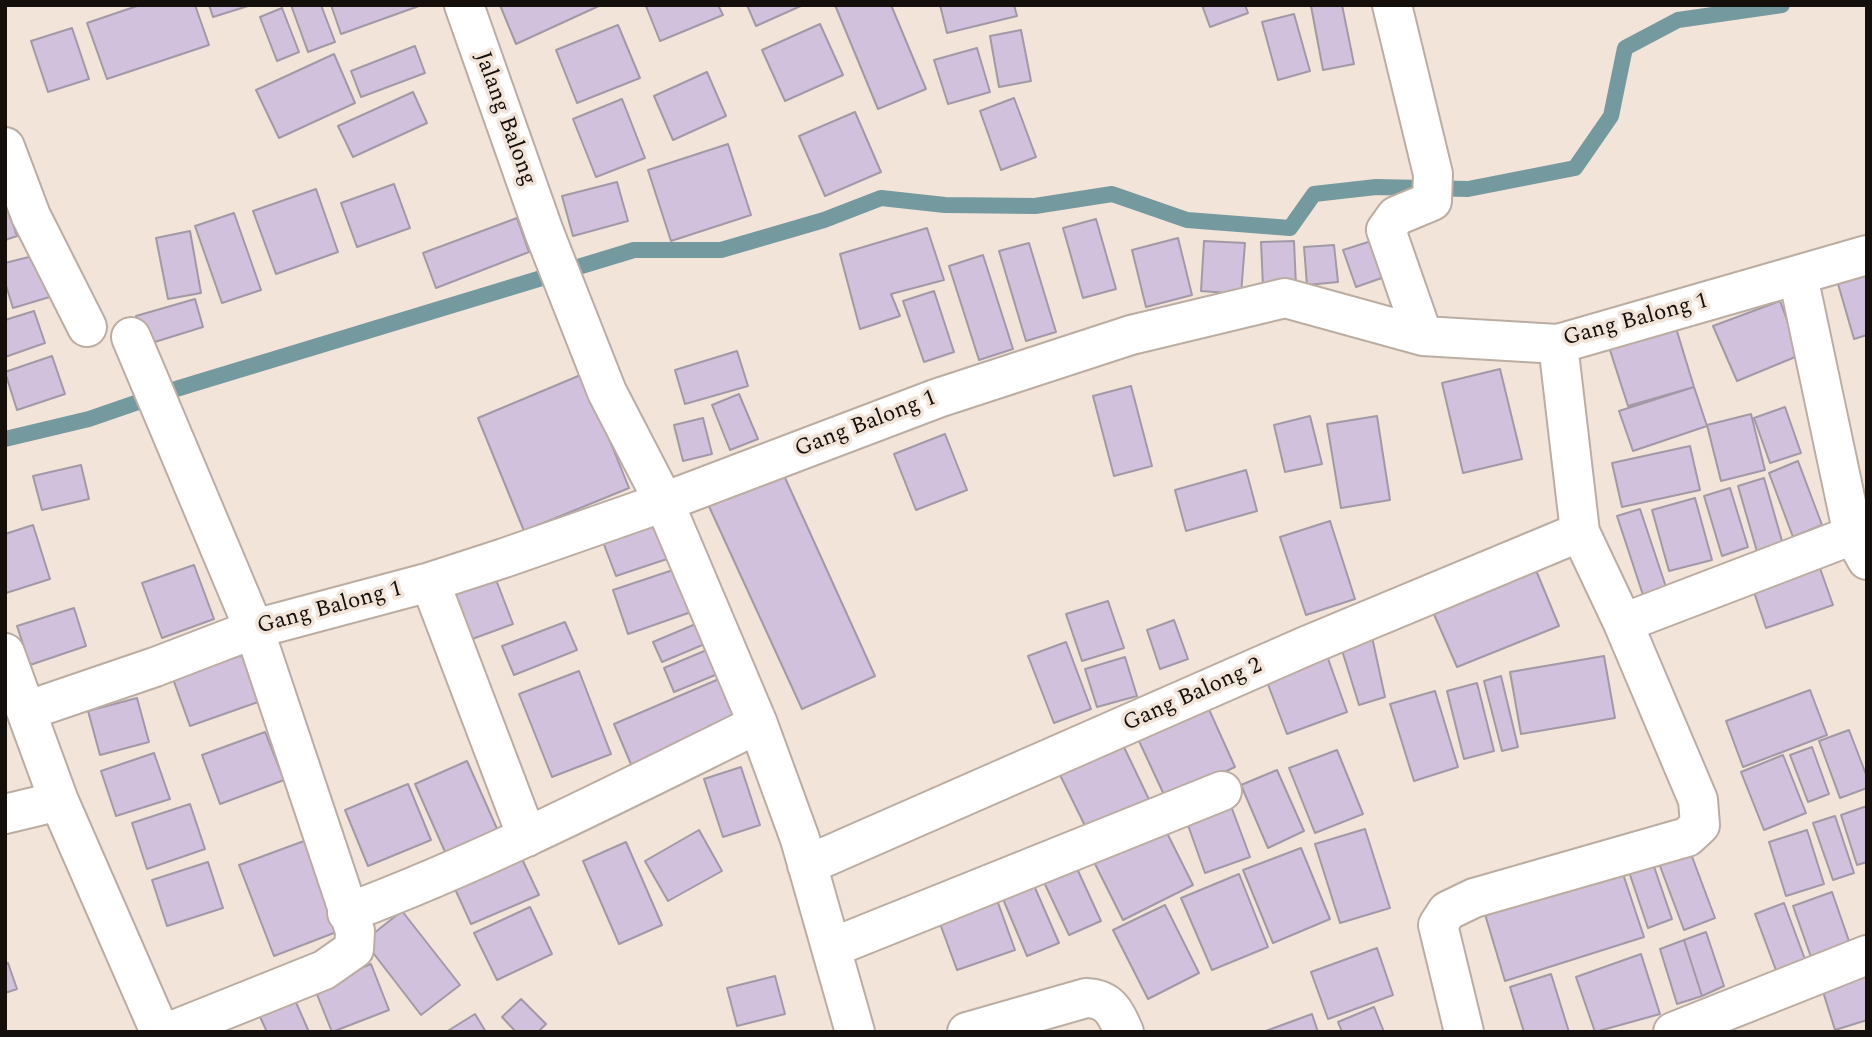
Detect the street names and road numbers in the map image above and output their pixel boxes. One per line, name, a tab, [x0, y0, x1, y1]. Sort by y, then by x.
street label: Jalang Balong	[467, 48, 541, 190]
street label: Gang Balong 1	[1560, 288, 1712, 354]
street label: Gang Balong 1	[791, 385, 941, 465]
street label: Gang Balong 1	[254, 576, 406, 642]
street label: Gang Balong 2	[1119, 653, 1267, 739]

